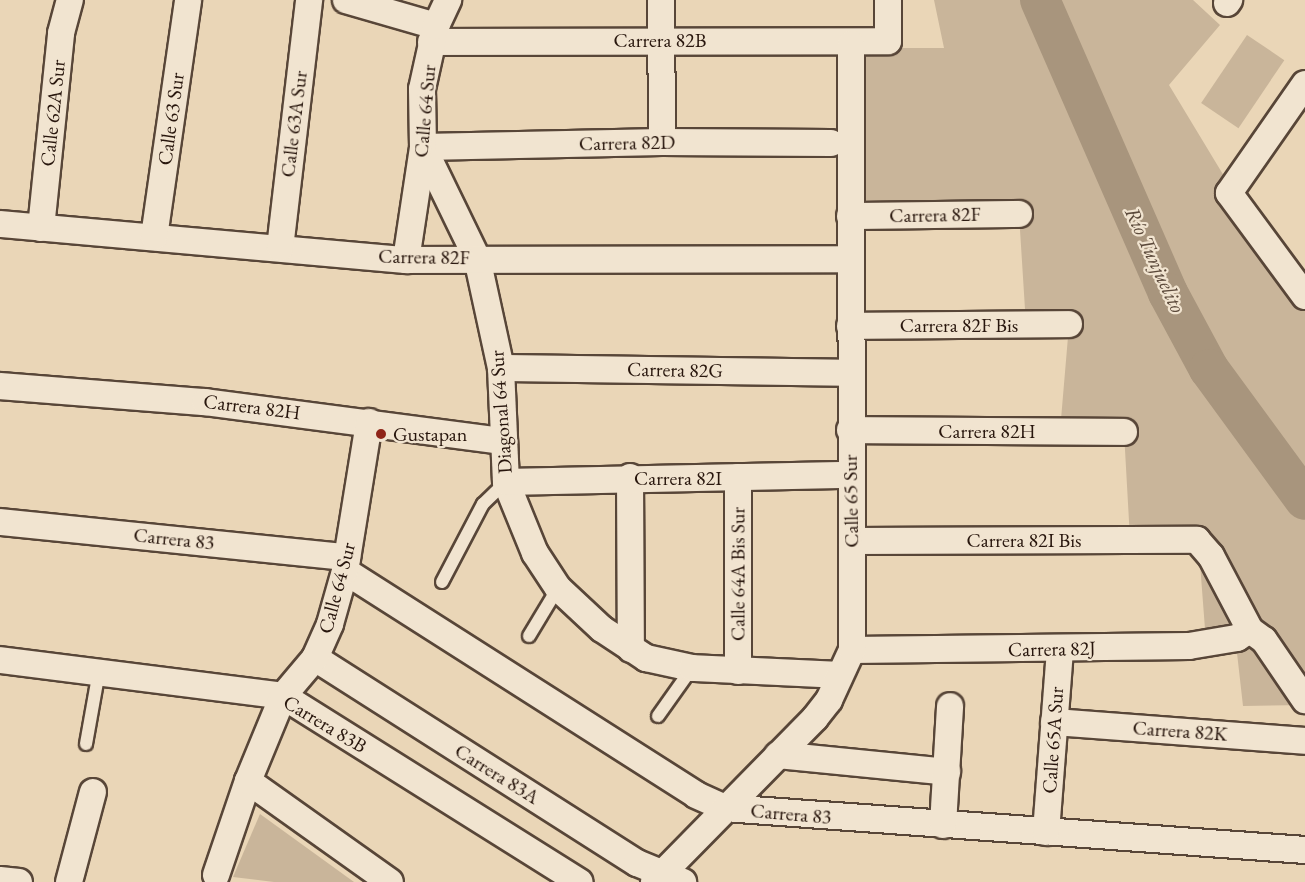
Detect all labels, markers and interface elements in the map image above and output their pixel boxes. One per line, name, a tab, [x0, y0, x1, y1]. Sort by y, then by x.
street label: Carrera 82B	[614, 28, 706, 52]
street label: Calle 62A Sur	[35, 58, 71, 168]
street label: Calle 64 Sur	[409, 63, 441, 159]
street label: Calle 63A Sur	[276, 69, 312, 179]
street label: Calle 63 Sur	[153, 71, 189, 167]
street label: Carrera 82D	[579, 130, 675, 156]
street label: Carrera 82F	[889, 202, 981, 228]
water label: Río Tunjuelito	[1119, 203, 1191, 317]
street label: Carrera 82F	[378, 244, 470, 270]
street label: Carrera 82F Bis	[900, 313, 1018, 337]
street label: Diagonal 64 Sur	[485, 350, 517, 474]
street label: Carrera 82G	[627, 357, 723, 383]
street label: Carrera 82H	[202, 389, 302, 425]
street label: Carrera 82H	[938, 419, 1036, 443]
place label: Gustapan	[393, 422, 467, 446]
marker: Gustapan	[374, 427, 388, 441]
street label: Calle 65 Sur	[838, 454, 864, 548]
street label: Carrera 82I	[634, 466, 722, 490]
street label: Calle 64A Bis Sur	[726, 507, 750, 641]
street label: Carrera 83	[132, 523, 216, 555]
street label: Carrera 82I Bis	[966, 528, 1082, 552]
street label: Calle 64 Sur	[313, 540, 361, 636]
street label: Carrera 82J	[1008, 636, 1096, 662]
street label: Calle 65A Sur	[1037, 686, 1069, 794]
street label: Carrera 83B	[279, 690, 371, 758]
street label: Carrera 82K	[1132, 716, 1228, 746]
street label: Carrera 83A	[450, 739, 544, 809]
street label: Carrera 83	[750, 799, 832, 829]

